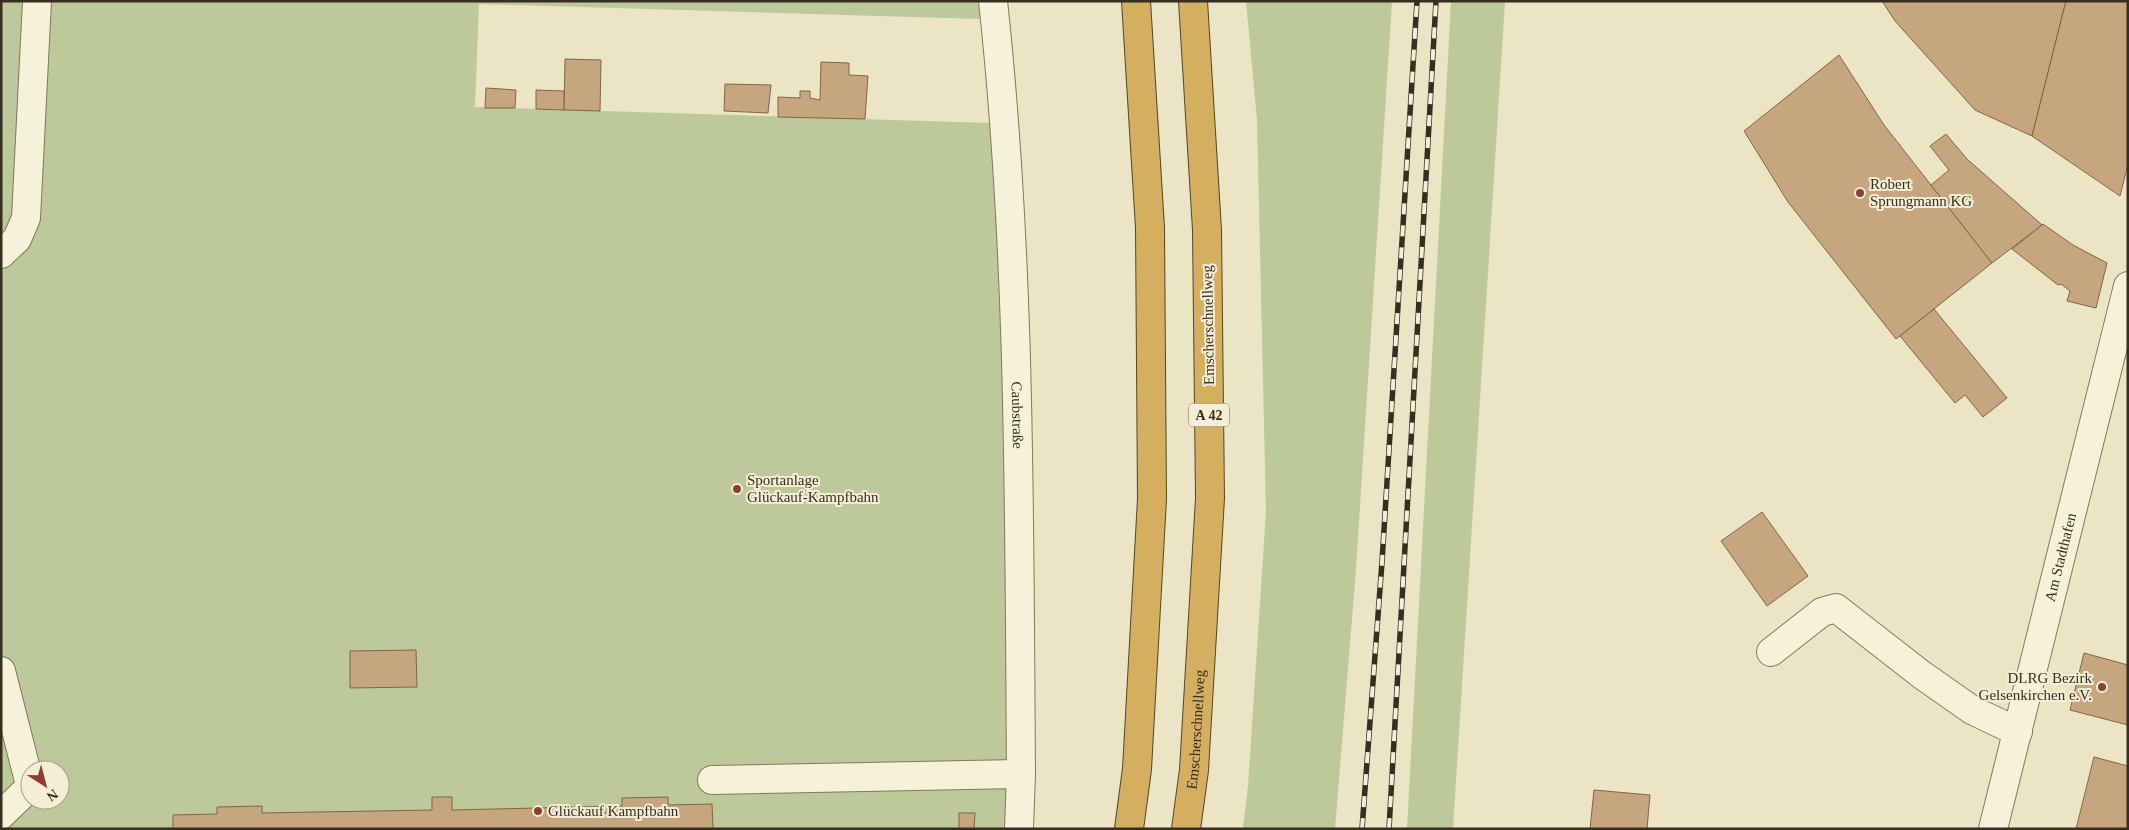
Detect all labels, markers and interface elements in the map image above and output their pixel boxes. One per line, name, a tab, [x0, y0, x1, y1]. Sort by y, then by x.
place label: Robert Sprungmann KG	[1870, 176, 1972, 209]
marker: Robert Sprungmann KG	[1854, 187, 1866, 199]
street label: Emscherschnellweg	[1199, 264, 1217, 385]
street label: Caubstraße	[1009, 381, 1026, 449]
road number: A 42	[1189, 404, 1229, 426]
place label: Sportanlage Glückauf-Kampfbahn	[747, 472, 879, 505]
marker: Sportanlage Glückauf-Kampfbahn	[731, 483, 743, 495]
street label: Am Stadthafen	[2042, 511, 2079, 603]
street label: Emscherschnellweg	[1183, 669, 1208, 790]
place label: DLRG Bezirk Gelsenkirchen e.V.	[1979, 670, 2092, 703]
marker: DLRG Bezirk Gelsenkirchen e.V.	[2096, 681, 2108, 693]
north arrow	[20, 760, 70, 810]
text: N	[44, 786, 61, 804]
place label: Glückauf Kampfbahn	[548, 803, 679, 819]
marker: Glückauf Kampfbahn	[532, 805, 544, 817]

